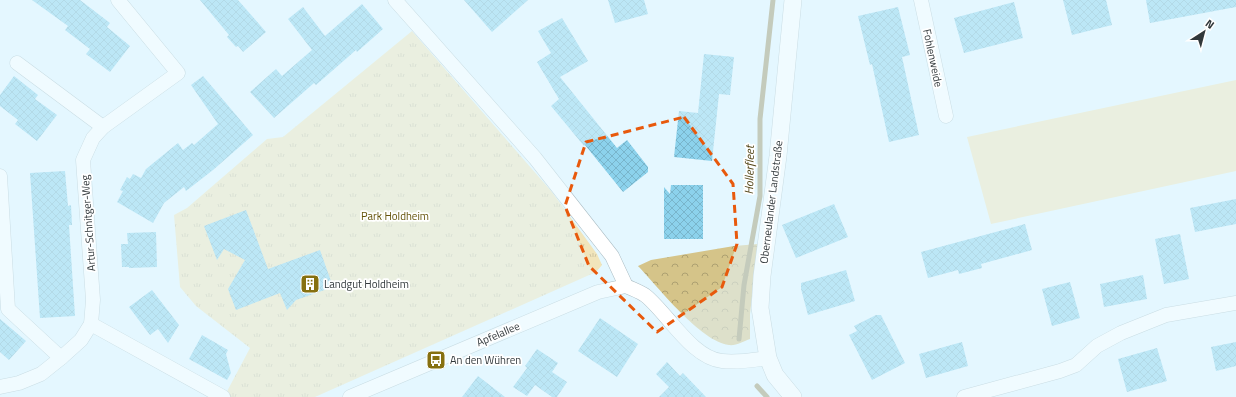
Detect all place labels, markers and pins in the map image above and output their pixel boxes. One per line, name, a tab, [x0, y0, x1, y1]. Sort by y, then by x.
building icon: Landgut Holdheim	[299, 273, 321, 295]
place label: Landgut Holdheim	[324, 276, 409, 292]
bus stop icon: An den Wühren	[425, 349, 447, 371]
place label: An den Wühren	[450, 352, 521, 368]

